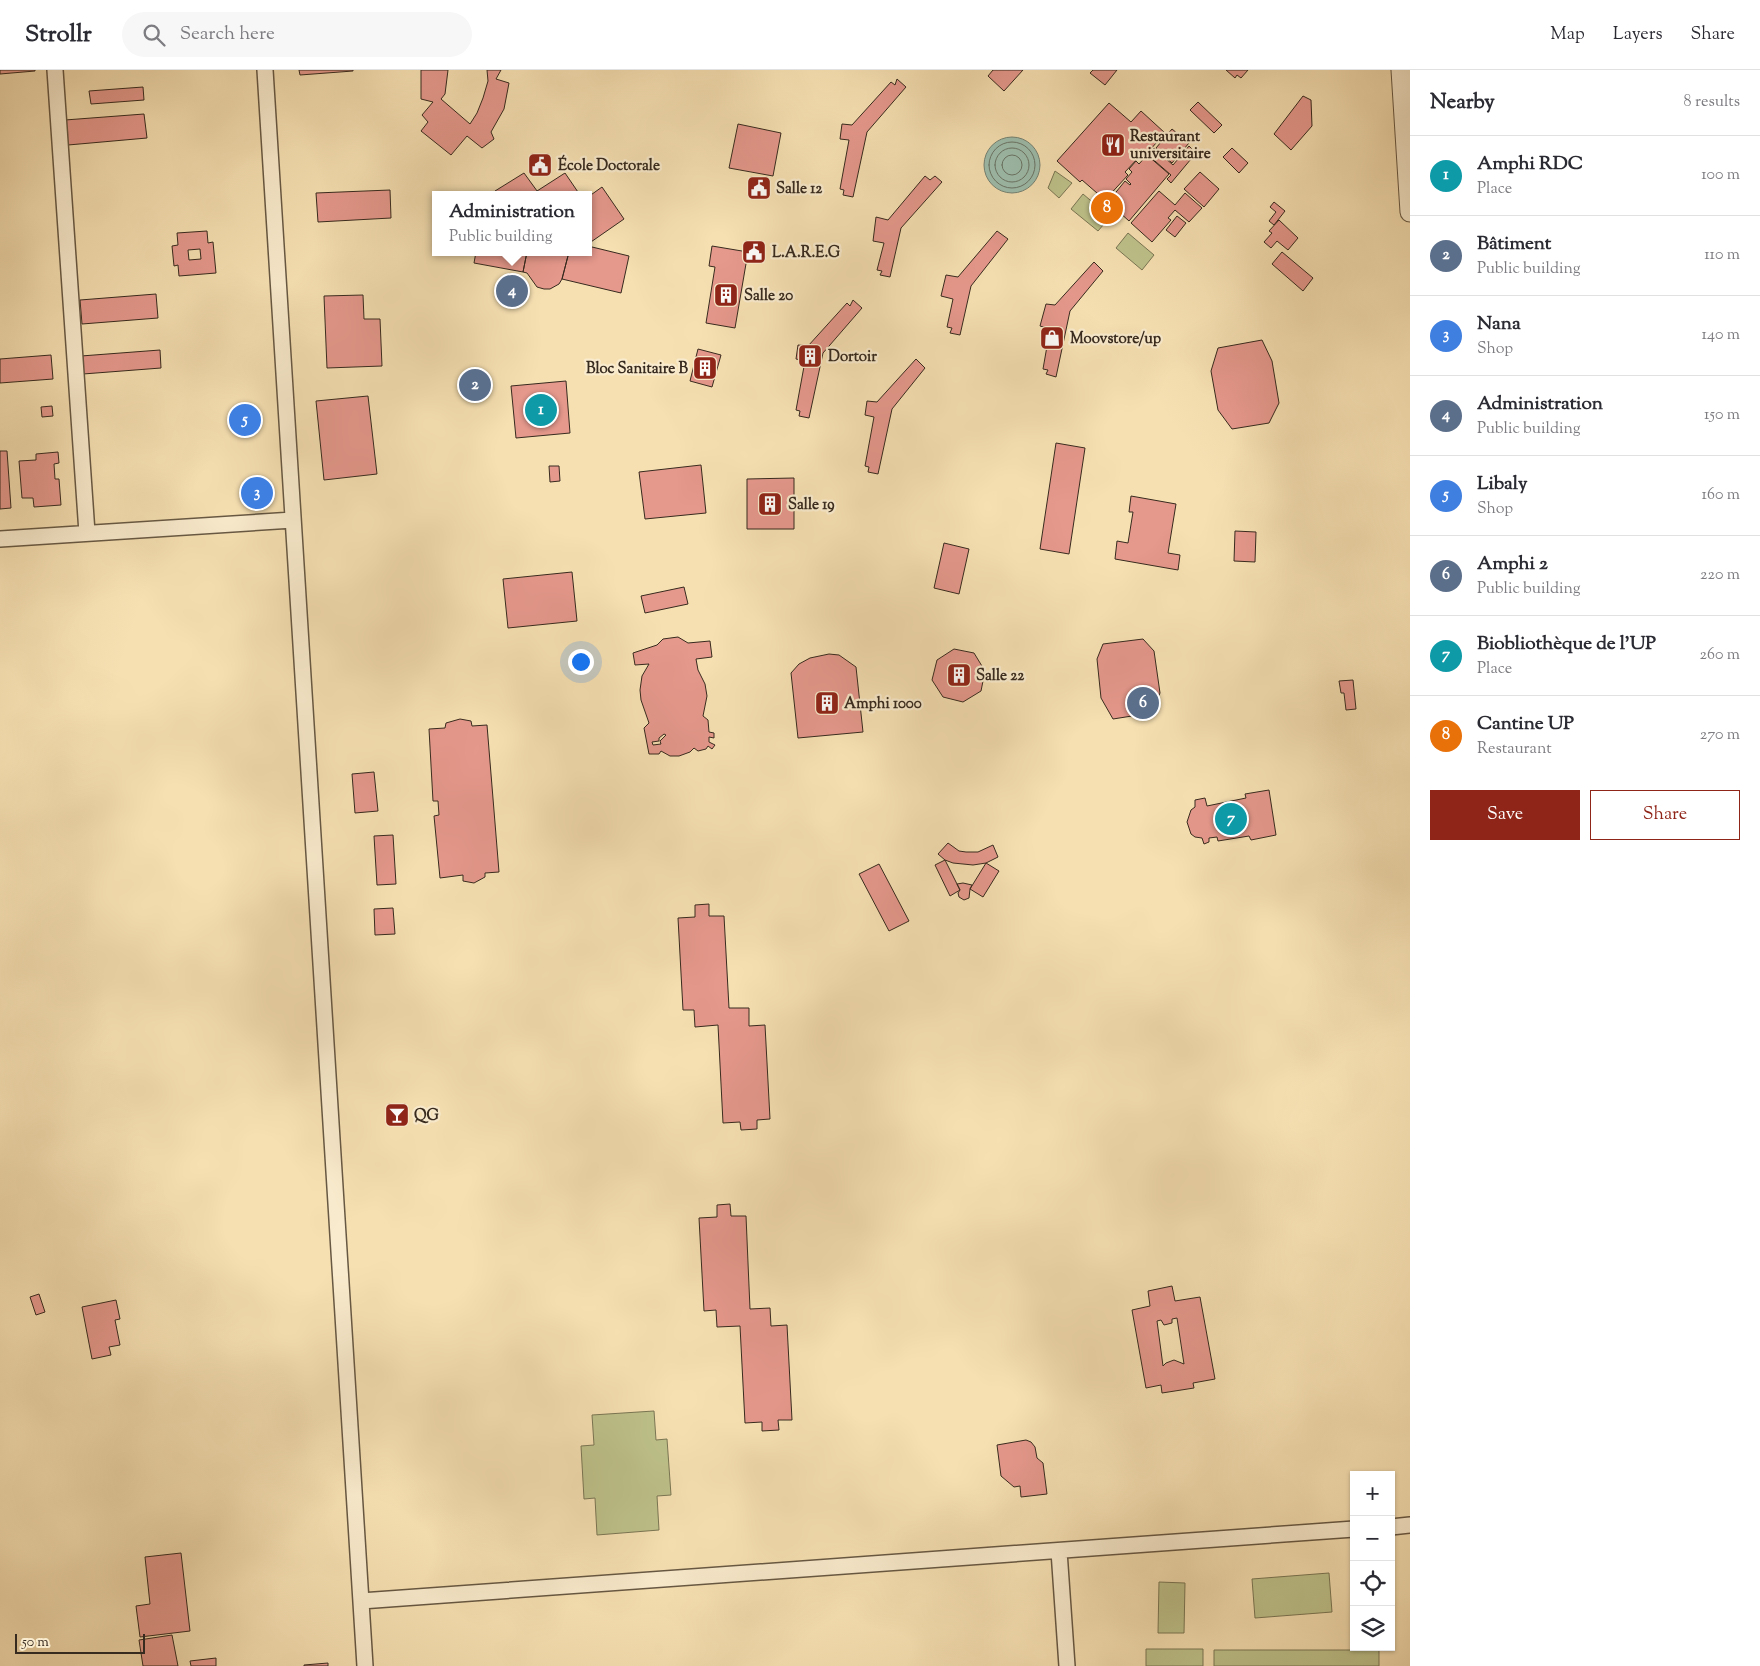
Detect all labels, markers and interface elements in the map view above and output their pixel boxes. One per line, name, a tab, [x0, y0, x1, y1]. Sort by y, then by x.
search box	[122, 12, 472, 57]
text: Strollr	[25, 18, 92, 52]
icon: search	[140, 21, 168, 49]
text: Search here	[180, 21, 275, 48]
text: Map	[1550, 22, 1585, 48]
text: Layers	[1613, 22, 1663, 48]
text: Share	[1691, 22, 1735, 48]
text: Nearby	[1430, 88, 1495, 118]
text: 8 results	[1684, 91, 1740, 114]
place label: Restaurant universitaire	[1130, 127, 1211, 165]
restaurant icon: Restaurant universitaire	[1100, 132, 1126, 158]
text: Amphi RDC	[1477, 151, 1583, 178]
public building icon: École Doctorale	[527, 152, 553, 178]
place label: École Doctorale	[558, 154, 660, 177]
text: 1	[1443, 164, 1449, 187]
text: 100 m	[1701, 164, 1740, 187]
public building icon: Salle 12	[746, 175, 772, 201]
text: Place	[1477, 178, 1512, 201]
place label: Salle 12	[776, 179, 823, 200]
pin: 8	[1091, 189, 1123, 227]
popup	[432, 191, 592, 256]
text: Administration	[449, 199, 575, 226]
text: Public building	[449, 226, 553, 249]
text: Bâtiment	[1477, 231, 1551, 258]
public building icon: L.A.R.E.G	[741, 239, 767, 265]
place label: L.A.R.E.G	[772, 243, 841, 264]
text: 2	[1442, 244, 1450, 267]
text: 110 m	[1704, 244, 1740, 267]
text: Public building	[1477, 258, 1581, 281]
pin: 4	[496, 272, 528, 310]
building icon: Salle 20	[713, 282, 739, 308]
place label: Salle 20	[744, 286, 793, 307]
text: Nana	[1477, 311, 1521, 338]
text: 3	[1443, 324, 1449, 347]
text: 140 m	[1702, 324, 1740, 347]
shop icon: Moovstore/up	[1039, 325, 1065, 351]
place label: Moovstore/up	[1070, 329, 1162, 350]
text: Shop	[1477, 338, 1513, 361]
building icon: Dortoir	[797, 343, 823, 369]
place label: Dortoir	[828, 347, 877, 368]
building icon: Bloc Sanitaire B	[692, 355, 718, 381]
place label: Bloc Sanitaire B	[586, 359, 689, 380]
pin: 2	[459, 366, 491, 404]
pin: 1	[525, 391, 557, 429]
text: Administration	[1477, 391, 1603, 418]
pin: 5	[229, 401, 261, 439]
text: 4	[1442, 404, 1450, 427]
text: 150 m	[1704, 404, 1740, 427]
text: Public building	[1477, 418, 1581, 441]
text: Libaly	[1477, 471, 1527, 498]
pin: 3	[241, 474, 273, 512]
text: 5	[1443, 484, 1449, 507]
text: 160 m	[1702, 484, 1740, 507]
building icon: Salle 19	[757, 491, 783, 517]
place label: Salle 19	[788, 495, 835, 516]
text: Shop	[1477, 498, 1513, 521]
text: Amphi 2	[1477, 551, 1548, 578]
text: 6	[1442, 564, 1450, 587]
text: 220 m	[1700, 564, 1740, 587]
text: Public building	[1477, 578, 1581, 601]
text: Biobliothèque de l'UP	[1477, 631, 1656, 658]
text: 7	[1442, 644, 1450, 667]
text: 260 m	[1699, 644, 1740, 667]
your location	[568, 649, 594, 675]
text: Place	[1477, 658, 1512, 681]
building icon: Salle 22	[946, 662, 972, 688]
place label: Salle 22	[976, 666, 1025, 687]
pin: 6	[1127, 684, 1159, 722]
building icon: Amphi 1000	[814, 690, 840, 716]
place label: Amphi 1000	[844, 694, 922, 715]
text: Cantine UP	[1477, 711, 1574, 738]
text: 8	[1442, 724, 1450, 747]
text: 270 m	[1700, 724, 1740, 747]
text: Restaurant	[1477, 738, 1552, 761]
button: Save	[1430, 790, 1580, 840]
button: Share	[1590, 790, 1740, 840]
pin: 7	[1215, 800, 1247, 838]
bar icon: QG	[384, 1102, 410, 1128]
place label: QG	[414, 1106, 440, 1127]
map controls	[1350, 1471, 1395, 1651]
button: +	[1350, 1471, 1395, 1516]
button: −	[1350, 1516, 1395, 1561]
button: locate	[1350, 1561, 1395, 1606]
button: layers	[1350, 1606, 1395, 1651]
scale bar	[15, 1631, 145, 1654]
text: 50 m	[22, 1633, 49, 1653]

